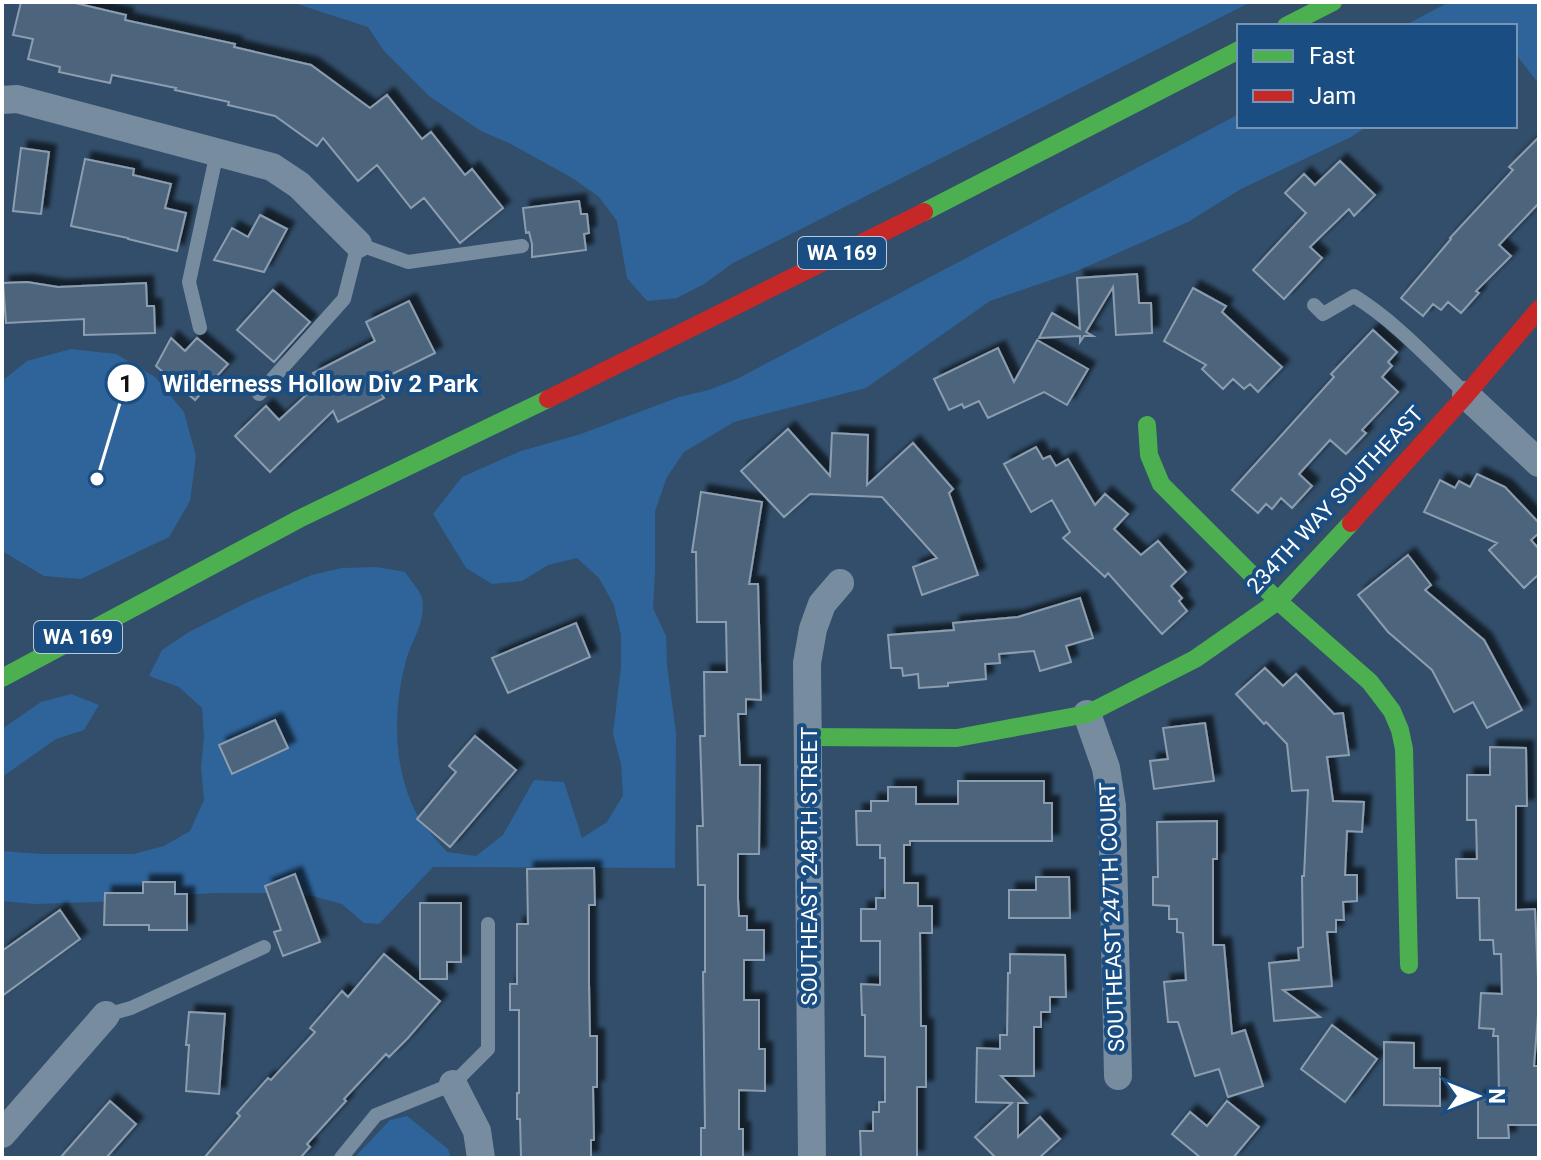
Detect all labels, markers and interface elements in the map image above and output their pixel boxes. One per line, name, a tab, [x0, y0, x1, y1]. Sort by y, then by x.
legend	[1237, 24, 1517, 128]
text: Fast	[1309, 42, 1355, 70]
text: Jam	[1309, 82, 1356, 110]
road number: WA 169	[798, 237, 886, 269]
callout: Wilderness Hollow Div 2 Park	[106, 359, 494, 407]
text: 1	[119, 370, 133, 398]
text: Wilderness Hollow Div 2 Park	[162, 370, 479, 398]
street label: 234TH WAY SOUTHEAST	[1242, 401, 1428, 599]
road number: WA 169	[34, 621, 122, 653]
street label: SOUTHEAST 248TH STREET	[797, 727, 822, 1005]
street label: SOUTHEAST 247TH COURT	[1095, 782, 1129, 1052]
north arrow	[1437, 1056, 1517, 1136]
text: N	[1484, 1088, 1509, 1104]

